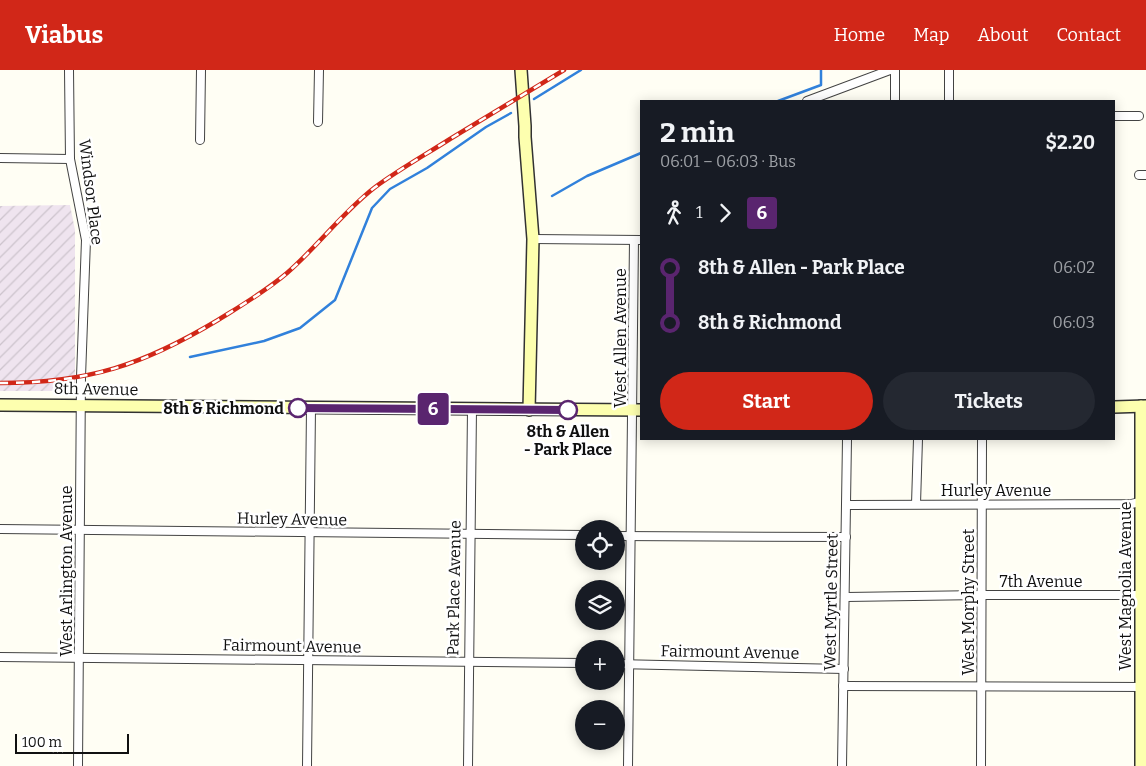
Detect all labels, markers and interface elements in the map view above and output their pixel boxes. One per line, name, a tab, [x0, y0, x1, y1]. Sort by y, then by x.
text: Viabus	[25, 21, 103, 49]
text: Home	[834, 24, 885, 46]
text: Map	[913, 24, 949, 46]
text: About	[977, 24, 1028, 46]
text: Contact	[1056, 24, 1121, 46]
text: 2 min	[660, 116, 734, 149]
text: $2.20	[1046, 131, 1095, 154]
street label: Windsor Place	[75, 138, 107, 246]
text: 06:01 – 06:03 · Bus	[660, 152, 796, 171]
icon: walk	[660, 199, 688, 227]
icon: forward	[711, 199, 739, 227]
text: 6	[757, 202, 767, 224]
text: 1	[696, 203, 703, 222]
text: 8th & Allen - Park Place	[698, 256, 905, 279]
text: 06:02	[1053, 258, 1095, 277]
street label: West Allen Avenue	[611, 268, 630, 408]
text: 8th & Richmond	[698, 311, 841, 334]
text: 06:03	[1053, 313, 1095, 332]
button: Start	[660, 372, 873, 430]
button: Tickets	[883, 372, 1095, 430]
street label: 8th Avenue	[54, 379, 138, 399]
line badge: 6	[417, 393, 449, 425]
marker: 8th & Richmond	[288, 398, 308, 418]
text: 6	[428, 398, 438, 420]
place label: 8th & Richmond	[163, 399, 284, 418]
marker: 8th & Allen - Park Place	[558, 400, 578, 420]
place label: 8th & Allen - Park Place	[524, 422, 612, 459]
street label: Hurley Avenue	[941, 481, 1051, 500]
street label: West Arlington Avenue	[57, 485, 76, 657]
street label: West Magnolia Avenue	[1116, 502, 1135, 670]
street label: Hurley Avenue	[237, 509, 347, 529]
street label: Park Place Avenue	[443, 520, 465, 656]
map controls	[575, 520, 625, 750]
button: locate	[575, 520, 625, 570]
street label: West Morphy Street	[959, 529, 978, 675]
street label: West Myrtle Street	[820, 533, 842, 671]
street label: 7th Avenue	[999, 572, 1083, 591]
button: layers	[575, 580, 625, 630]
street label: Fairmount Avenue	[223, 635, 361, 657]
button: +	[575, 640, 625, 690]
street label: Fairmount Avenue	[661, 641, 799, 663]
button: −	[575, 700, 625, 750]
scale bar	[15, 731, 129, 754]
text: 100 m	[22, 734, 62, 751]

